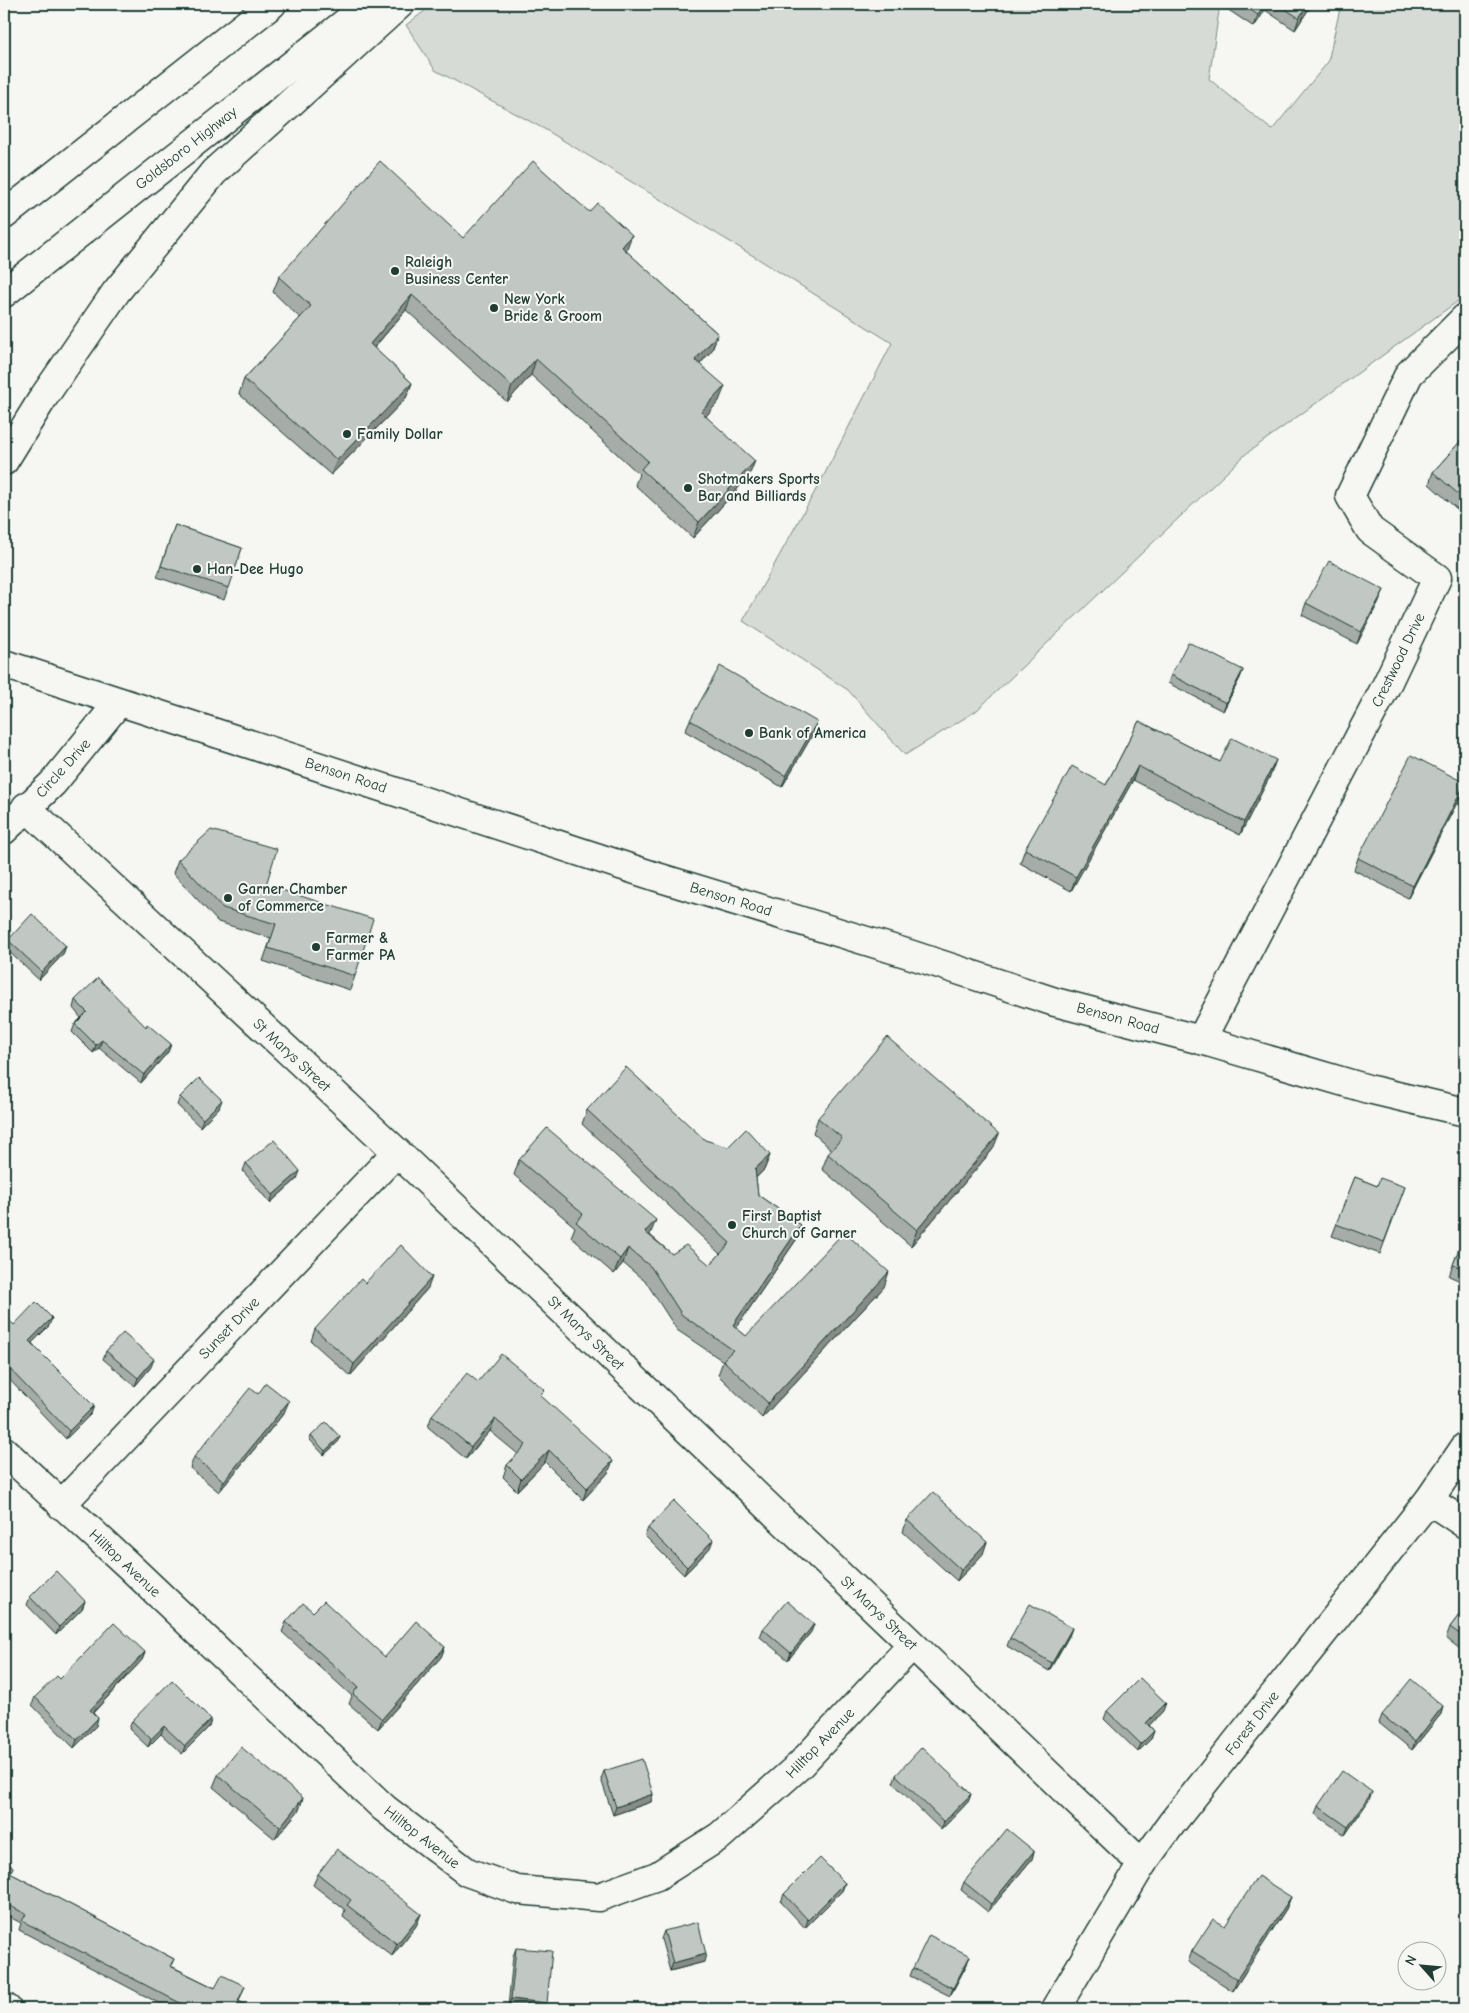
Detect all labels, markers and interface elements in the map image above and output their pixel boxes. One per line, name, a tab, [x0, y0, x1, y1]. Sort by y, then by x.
street label: Goldsboro Highway	[132, 103, 241, 193]
place label: Raleigh Business Center	[405, 253, 508, 288]
marker: Raleigh Business Center	[389, 265, 401, 277]
place label: New York Bride & Groom	[504, 290, 602, 325]
marker: New York Bride & Groom	[488, 302, 500, 314]
place label: Family Dollar	[357, 425, 443, 443]
marker: Family Dollar	[341, 428, 353, 440]
place label: Shotmakers Sports Bar and Billiards	[698, 470, 820, 505]
marker: Shotmakers Sports Bar and Billiards	[682, 482, 694, 494]
place label: Han-Dee Hugo	[207, 560, 304, 578]
marker: Han-Dee Hugo	[191, 563, 203, 575]
street label: Crestwood Drive	[1367, 609, 1429, 710]
place label: Bank of America	[759, 724, 866, 742]
marker: Bank of America	[743, 727, 755, 739]
street label: Circle Drive	[32, 734, 95, 801]
street label: Benson Road	[303, 753, 389, 797]
street label: Benson Road	[688, 878, 774, 920]
place label: Garner Chamber of Commerce	[238, 880, 347, 915]
marker: Garner Chamber of Commerce	[222, 892, 234, 904]
place label: Farmer & Farmer PA	[326, 929, 396, 964]
marker: Farmer & Farmer PA	[310, 941, 322, 953]
street label: Benson Road	[1075, 998, 1161, 1038]
street label: St Marys Street	[250, 1015, 335, 1096]
place label: First Baptist Church of Garner	[742, 1207, 856, 1242]
marker: First Baptist Church of Garner	[726, 1219, 738, 1231]
street label: St Marys Street	[544, 1292, 628, 1374]
street label: Sunset Drive	[195, 1293, 263, 1363]
street label: Hilltop Avenue	[85, 1525, 165, 1601]
street label: St Marys Street	[837, 1572, 921, 1654]
street label: Forest Drive	[1221, 1687, 1283, 1759]
street label: Hilltop Avenue	[782, 1704, 859, 1782]
street label: Hilltop Avenue	[380, 1802, 464, 1872]
north arrow	[1396, 1940, 1446, 1990]
text: N	[1401, 1952, 1421, 1968]

